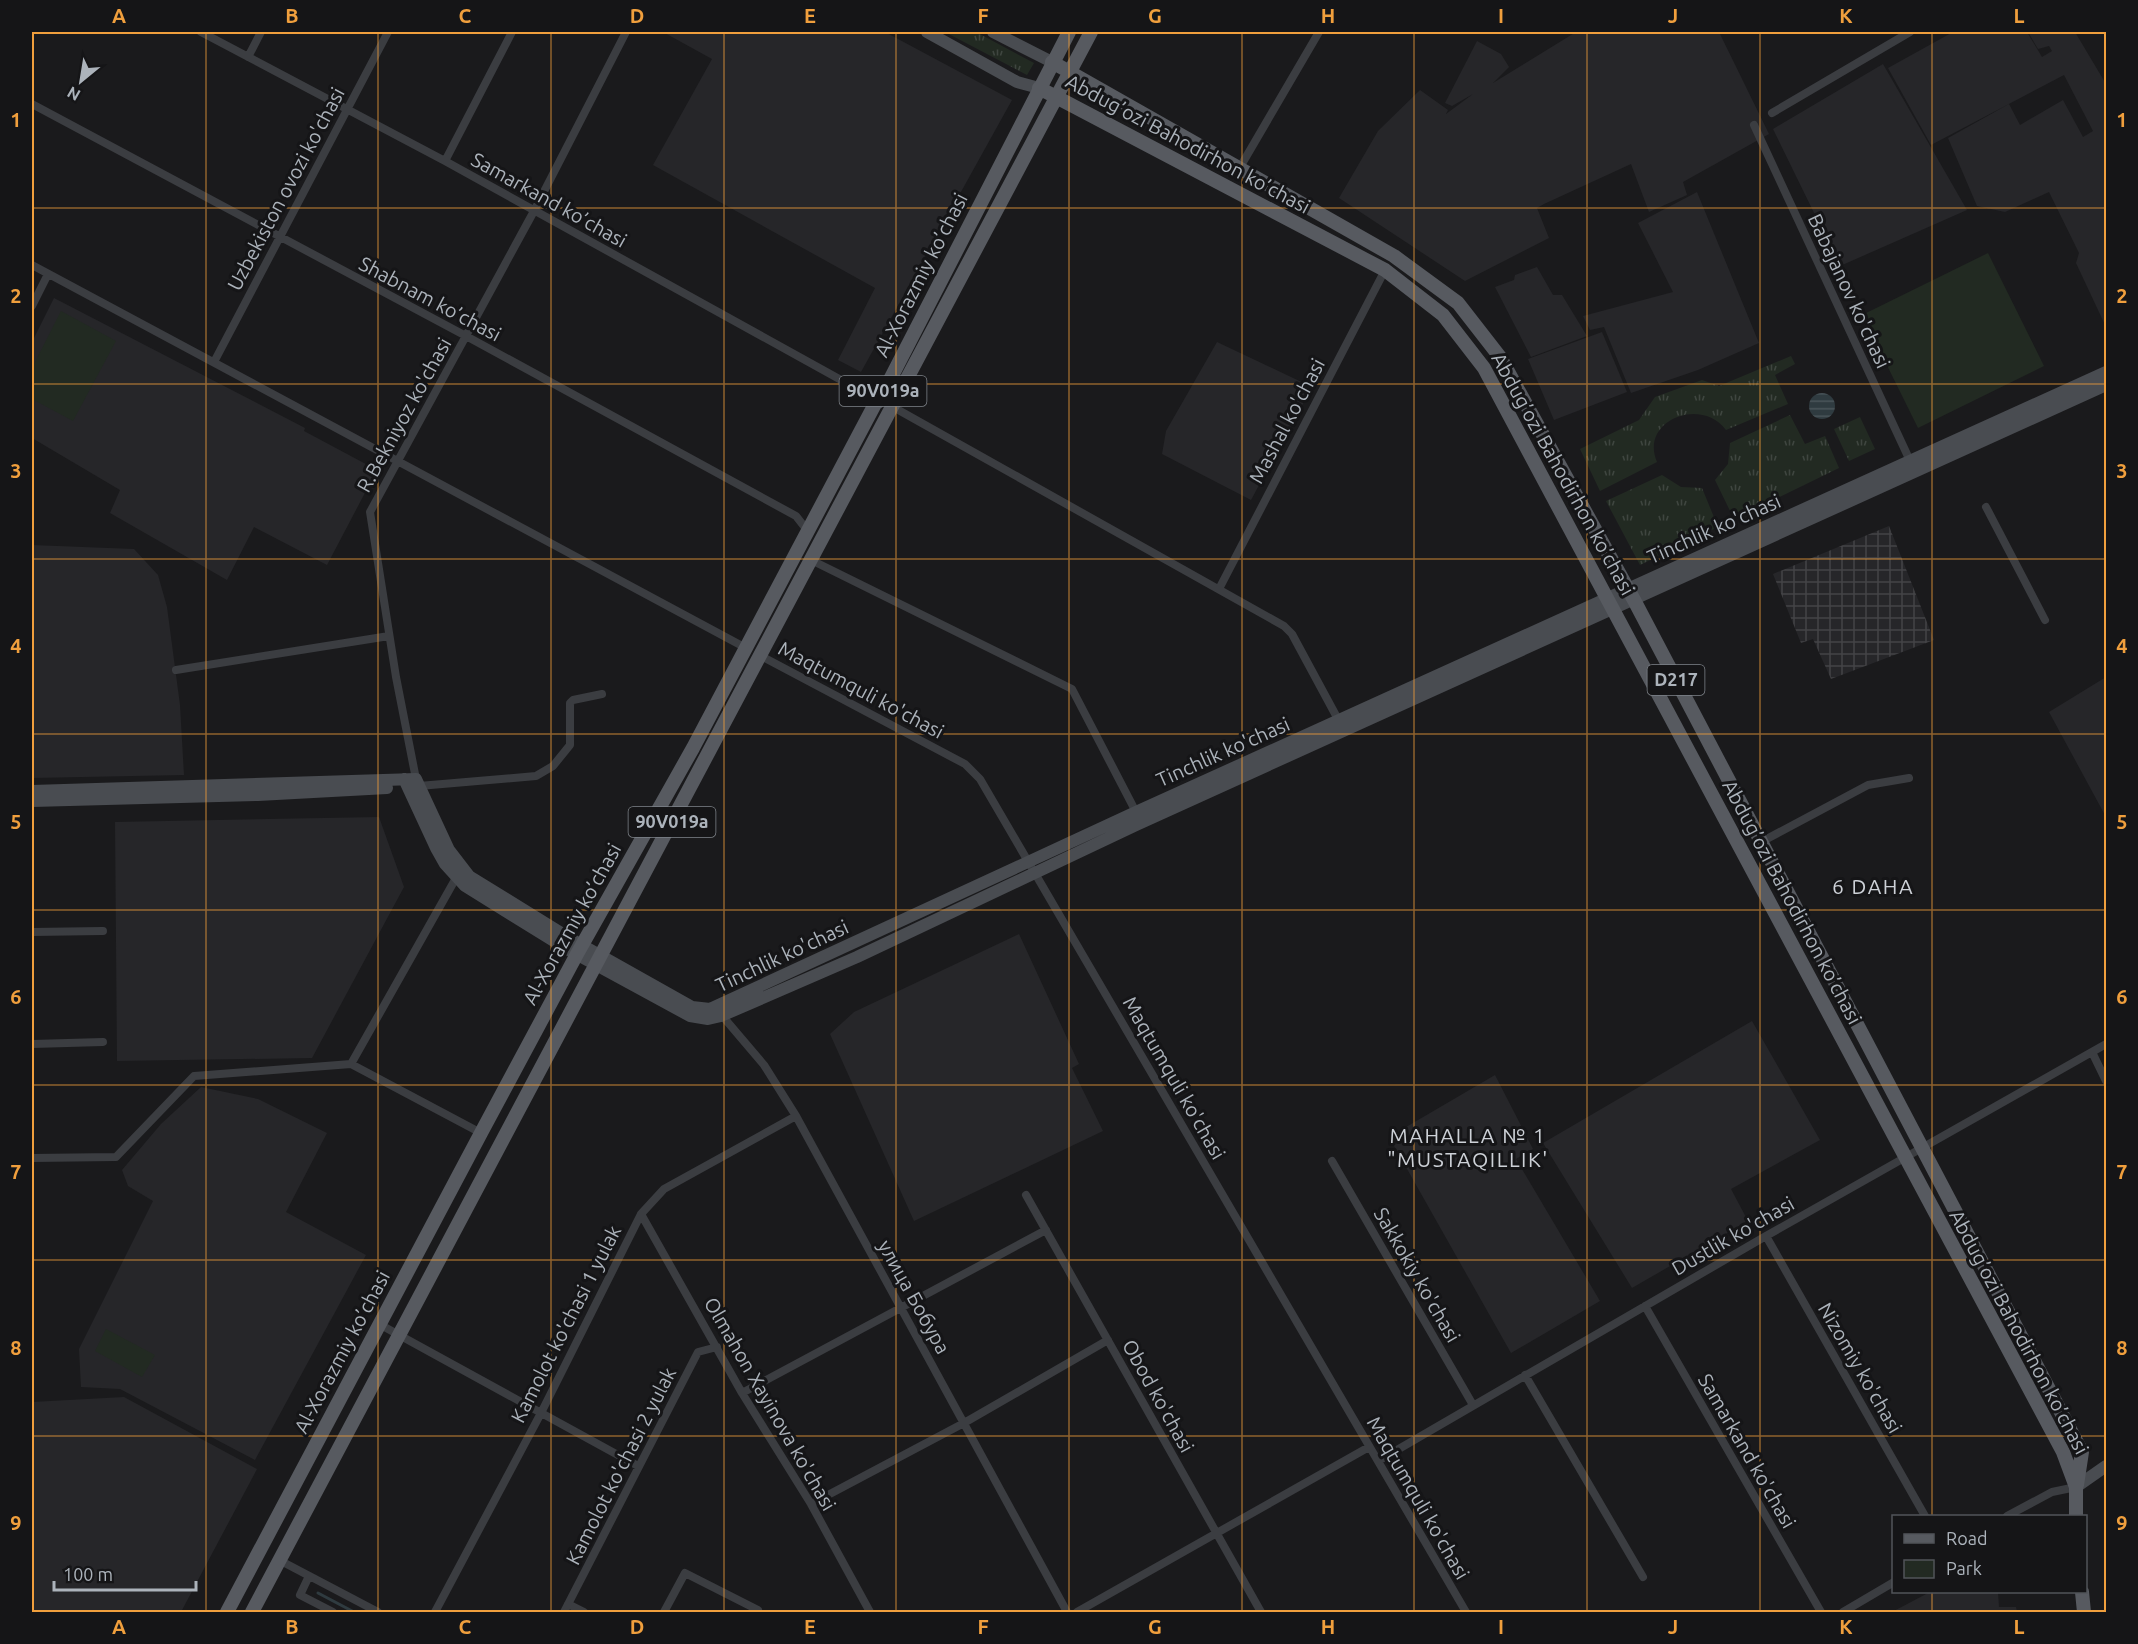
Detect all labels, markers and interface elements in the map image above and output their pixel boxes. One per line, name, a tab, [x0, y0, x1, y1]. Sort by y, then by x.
text: A	[112, 4, 126, 27]
text: B	[285, 4, 299, 27]
text: C	[459, 4, 472, 27]
text: D	[630, 4, 644, 27]
text: E	[804, 4, 816, 27]
text: F	[977, 4, 989, 27]
text: G	[1148, 4, 1162, 27]
text: H	[1321, 4, 1335, 27]
text: I	[1498, 4, 1504, 27]
text: J	[1668, 4, 1678, 27]
text: K	[1839, 4, 1853, 27]
text: L	[2014, 4, 2025, 27]
north arrow	[51, 51, 111, 111]
street label: Abdug’ozi Bahodirhon ko’chasi	[1062, 69, 1314, 218]
text: N	[64, 83, 83, 105]
street label: Uzbekiston ovozi ko'chasi	[222, 83, 349, 294]
text: 1	[10, 108, 22, 131]
text: 1	[2116, 108, 2128, 131]
street label: Samarkand ko’chasi	[468, 147, 631, 252]
street label: Al-Xorazmiy ko’chasi	[869, 189, 972, 361]
street label: Babajanov ko'chasi	[1804, 210, 1895, 372]
street label: Shabnam ko’chasi	[355, 251, 505, 346]
text: 2	[10, 284, 22, 307]
text: 2	[2116, 284, 2128, 307]
street label: R.Bekniyoz ko'chasi	[352, 334, 456, 496]
street label: Abdug’ozi Bahodirhon ko’chasi	[1487, 349, 1640, 599]
street label: Mashal ko'chasi	[1244, 354, 1329, 487]
road number: 90V019a	[840, 376, 926, 406]
text: 3	[10, 459, 22, 482]
text: 3	[2116, 459, 2128, 482]
street label: Tinchlik ko'chasi	[1643, 489, 1784, 568]
text: 4	[10, 634, 22, 657]
text: 4	[2116, 634, 2128, 657]
street label: Maqtumquli ko'chasi	[775, 636, 948, 743]
road number: D217	[1648, 665, 1704, 695]
street label: Tinchlik ko'chasi	[1152, 712, 1293, 791]
street label: Abdug’ozi Bahodirhon ko’chasi	[1718, 776, 1867, 1028]
road number: 90V019a	[628, 807, 716, 837]
text: 5	[10, 810, 22, 833]
text: 5	[2116, 810, 2128, 833]
street label: Al-Xorazmiy ko’chasi	[518, 839, 625, 1008]
district label: 6 DAHA	[1832, 874, 1914, 898]
street label: Tinchlik ko'chasi	[712, 915, 852, 996]
text: 6	[10, 985, 22, 1008]
text: 6	[2116, 985, 2128, 1008]
street label: Maqtumquli ko'chasi	[1118, 992, 1230, 1163]
district label: MAHALLA № 1 "MUSTAQILLIK'	[1387, 1123, 1549, 1171]
text: 7	[10, 1160, 22, 1183]
text: 7	[2116, 1160, 2128, 1183]
street label: Dustlik ko'chasi	[1668, 1191, 1798, 1280]
street label: Sakkokiy ko'chasi	[1370, 1203, 1465, 1346]
street label: Abdug’ozi Bahodirhon ko’chasi	[1945, 1206, 2094, 1458]
street label: Kamolot ko'chasi 1 yulak	[506, 1221, 625, 1426]
street label: улица Бобура	[874, 1236, 955, 1358]
street label: Al-Xorazmiy ko’chasi	[289, 1267, 394, 1437]
street label: Olmahon Xayinova ko'chasi	[700, 1293, 841, 1514]
street label: Nizomiy ko'chasi	[1814, 1299, 1907, 1437]
street label: Obod ko'chasi	[1118, 1335, 1199, 1456]
text: 8	[10, 1336, 22, 1359]
text: 8	[2116, 1336, 2128, 1359]
street label: Kamolot ko'chasi 2 yulak	[561, 1363, 680, 1568]
street label: Samarkand ko'chasi	[1694, 1370, 1801, 1532]
street label: Maqtumquli ko'chasi	[1362, 1412, 1474, 1583]
text: 9	[10, 1511, 22, 1534]
text: 9	[2116, 1511, 2128, 1534]
legend	[1892, 1515, 2087, 1593]
text: Road	[1946, 1528, 1988, 1548]
scale bar	[54, 1554, 196, 1592]
text: Park	[1946, 1558, 1982, 1578]
text: 100 m	[63, 1564, 113, 1584]
text: A	[112, 1615, 126, 1638]
text: B	[285, 1615, 299, 1638]
text: C	[459, 1615, 472, 1638]
text: D	[630, 1615, 644, 1638]
text: E	[804, 1615, 816, 1638]
text: F	[977, 1615, 989, 1638]
text: G	[1148, 1615, 1162, 1638]
text: H	[1321, 1615, 1335, 1638]
text: I	[1498, 1615, 1504, 1638]
text: J	[1668, 1615, 1678, 1638]
text: K	[1839, 1615, 1853, 1638]
text: L	[2014, 1615, 2025, 1638]

